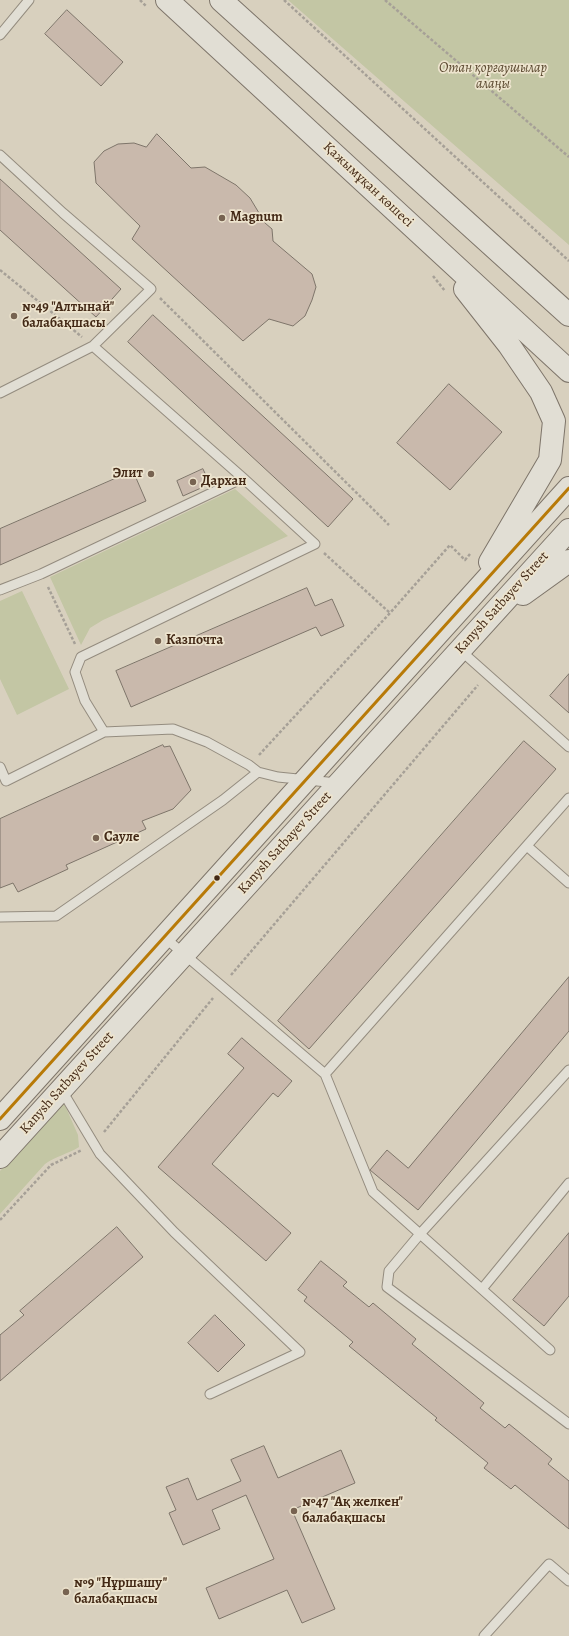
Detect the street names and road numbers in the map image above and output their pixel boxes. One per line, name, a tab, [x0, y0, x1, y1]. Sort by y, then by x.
street label: Қажымұқан көшесі	[319, 139, 417, 231]
street label: Kanysh Satbayev Street	[452, 548, 552, 658]
street label: Kanysh Satbayev Street	[235, 788, 335, 898]
street label: Kanysh Satbayev Street	[17, 1028, 117, 1138]

